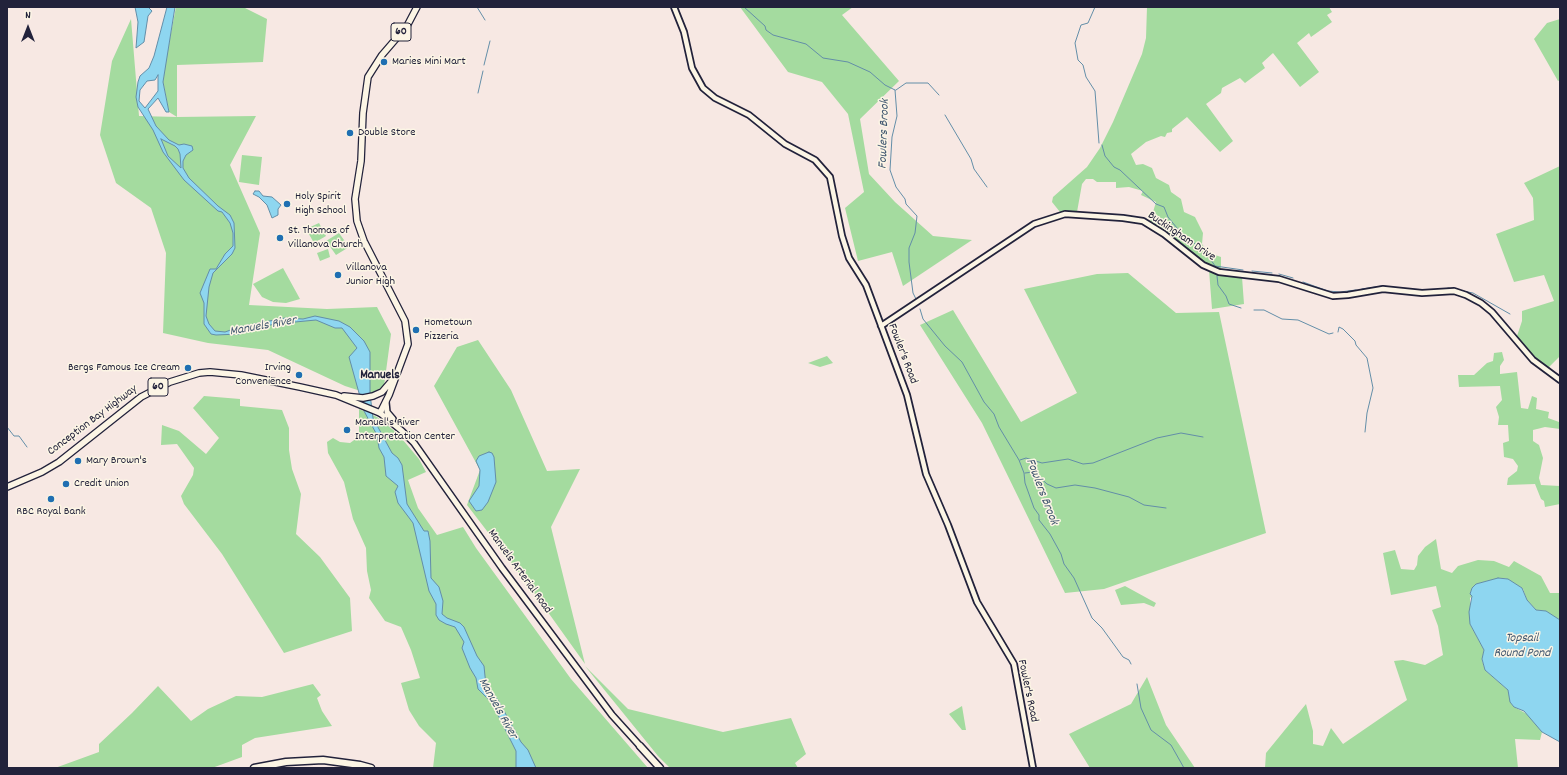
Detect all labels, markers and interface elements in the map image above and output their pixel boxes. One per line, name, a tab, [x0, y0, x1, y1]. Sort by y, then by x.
north arrow	[8, 8, 48, 48]
text: N	[25, 8, 31, 24]
road number: 60	[391, 23, 411, 41]
place label: Maries Mini Mart	[392, 55, 466, 69]
marker: Maries Mini Mart	[379, 57, 389, 67]
water label: Fowlers Brook	[876, 99, 894, 169]
place label: Double Store	[358, 126, 416, 140]
marker: Double Store	[345, 128, 355, 138]
place label: Holy Spirit High School	[295, 190, 346, 218]
marker: Holy Spirit High School	[282, 199, 292, 209]
street label: Buckingham Drive	[1144, 209, 1218, 265]
place label: St. Thomas of Villanova Church	[288, 224, 363, 252]
marker: St. Thomas of Villanova Church	[275, 233, 285, 243]
place label: Villanova Junior High	[346, 261, 395, 289]
marker: Villanova Junior High	[333, 270, 343, 280]
water label: Manuels River	[229, 313, 297, 341]
place label: Hometown Pizzeria	[424, 316, 472, 344]
street label: Fowler's Road	[884, 322, 920, 386]
marker: Hometown Pizzeria	[411, 325, 421, 335]
place label: Bergs Famous Ice Cream	[68, 361, 180, 375]
place label: Irving Convenience	[235, 361, 291, 389]
marker: Bergs Famous Ice Cream	[183, 363, 193, 373]
district label: Manuels	[360, 368, 400, 384]
marker: Irving Convenience	[294, 370, 304, 380]
road number: 60	[148, 378, 168, 396]
street label: Conception Bay Highway	[45, 382, 141, 460]
place label: Manuel's River Interpretation Center	[355, 416, 455, 444]
marker: Manuel's River Interpretation Center	[342, 425, 352, 435]
place label: Mary Brown's	[86, 454, 147, 468]
marker: Mary Brown's	[73, 456, 83, 466]
water label: Fowlers Brook	[1021, 457, 1061, 527]
place label: Credit Union	[74, 477, 129, 491]
marker: Credit Union	[61, 479, 71, 489]
marker: RBC Royal Bank	[46, 494, 56, 504]
place label: RBC Royal Bank	[16, 505, 86, 519]
street label: Manuels Arterial Road	[484, 527, 554, 617]
water label: Topsail Round Pond	[1494, 631, 1550, 662]
street label: Fowler's Road	[1013, 658, 1041, 724]
water label: Manuels River	[474, 676, 520, 742]

